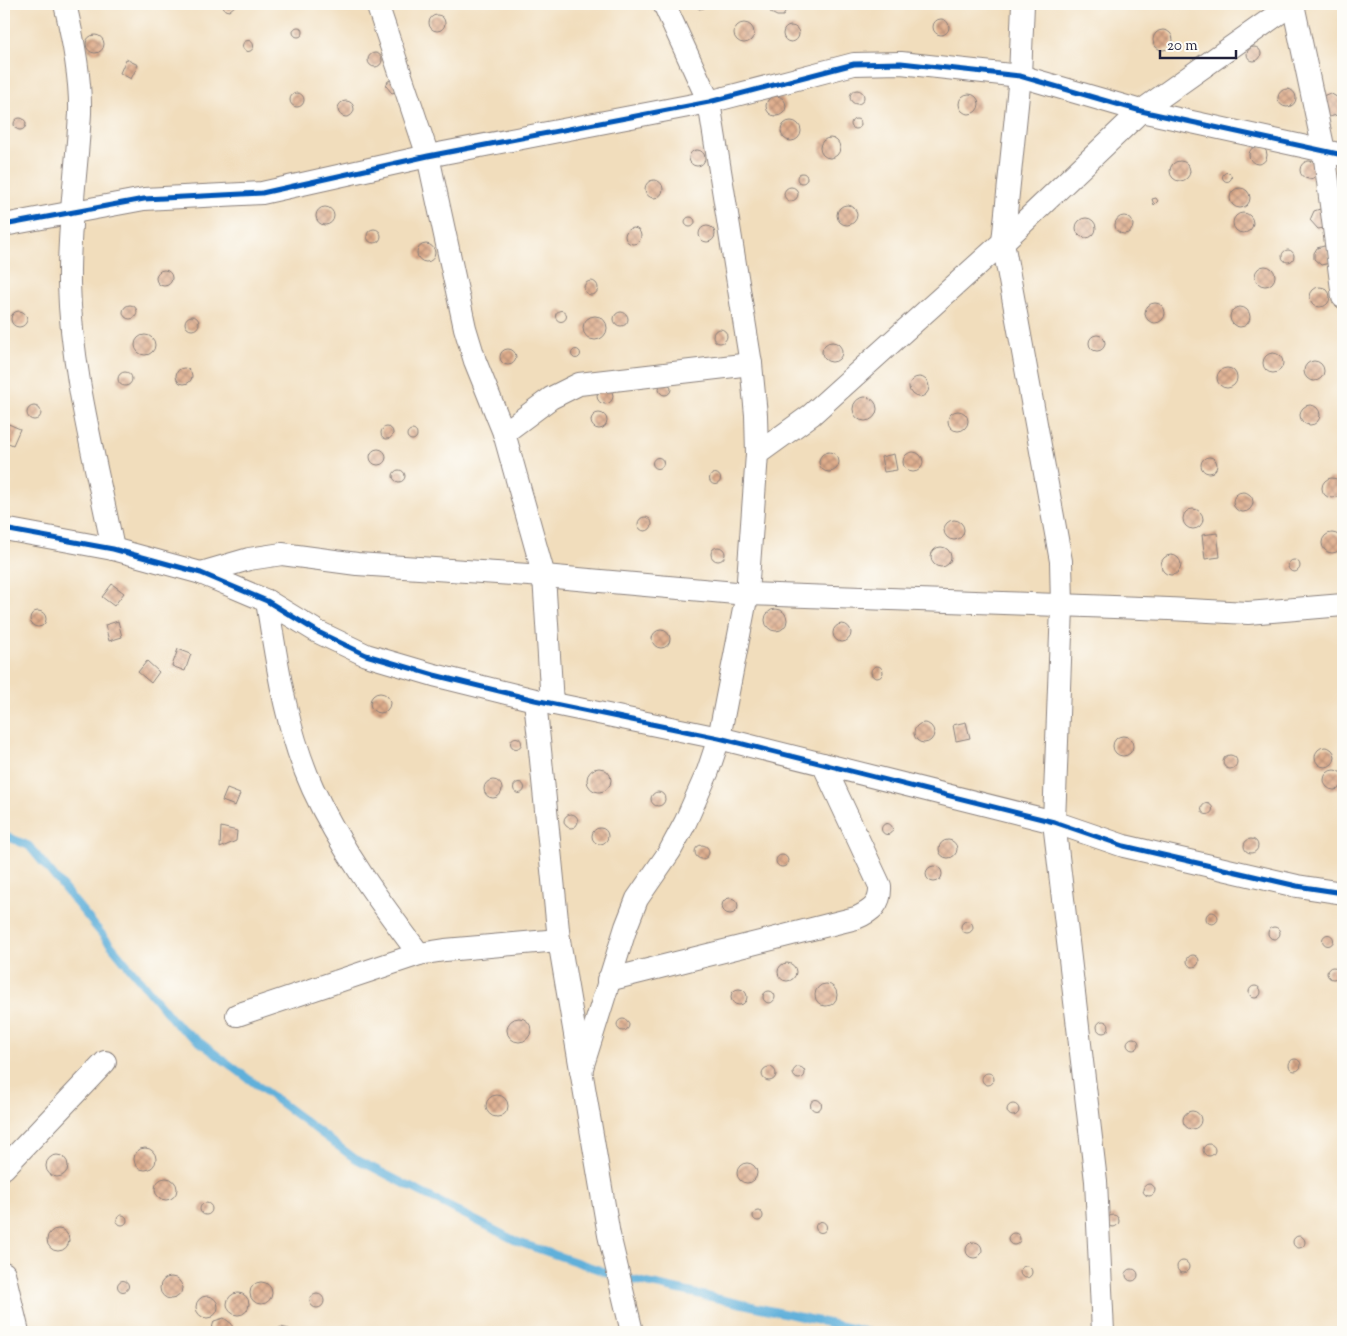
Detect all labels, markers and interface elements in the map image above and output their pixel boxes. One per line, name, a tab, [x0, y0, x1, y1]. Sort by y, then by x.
scale bar	[1160, 28, 1236, 60]
text: 20 m	[1167, 36, 1198, 57]

